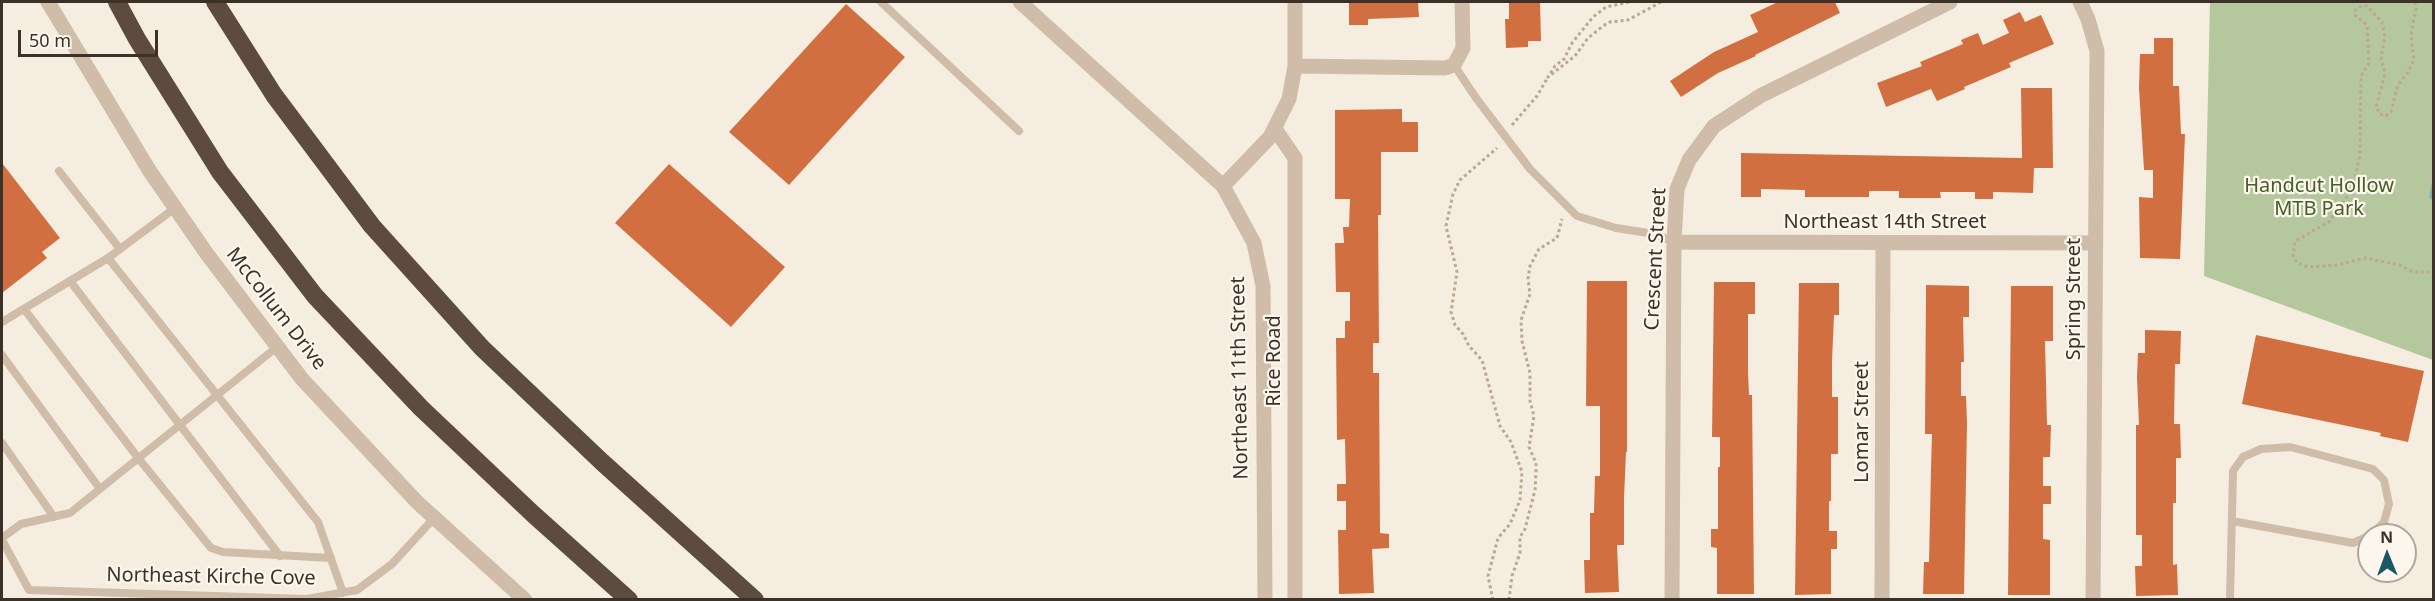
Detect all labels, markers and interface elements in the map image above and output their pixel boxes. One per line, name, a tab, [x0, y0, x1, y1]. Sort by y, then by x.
scale bar	[21, 18, 160, 56]
text: 50 m	[29, 28, 71, 52]
park label: Handcut Hollow MTB Park	[2244, 174, 2394, 221]
street label: Crescent Street	[1640, 187, 1672, 331]
street label: Northeast 14th Street	[1783, 210, 1987, 234]
street label: Spring Street	[2062, 238, 2086, 360]
street label: McCollum Drive	[221, 243, 331, 375]
street label: Northeast 11th Street	[1226, 276, 1254, 480]
street label: Rice Road	[1262, 315, 1286, 407]
street label: Lomar Street	[1850, 361, 1874, 483]
north arrow	[2357, 523, 2417, 583]
text: N	[2380, 526, 2393, 548]
street label: Northeast Kirche Cove	[106, 563, 316, 591]

